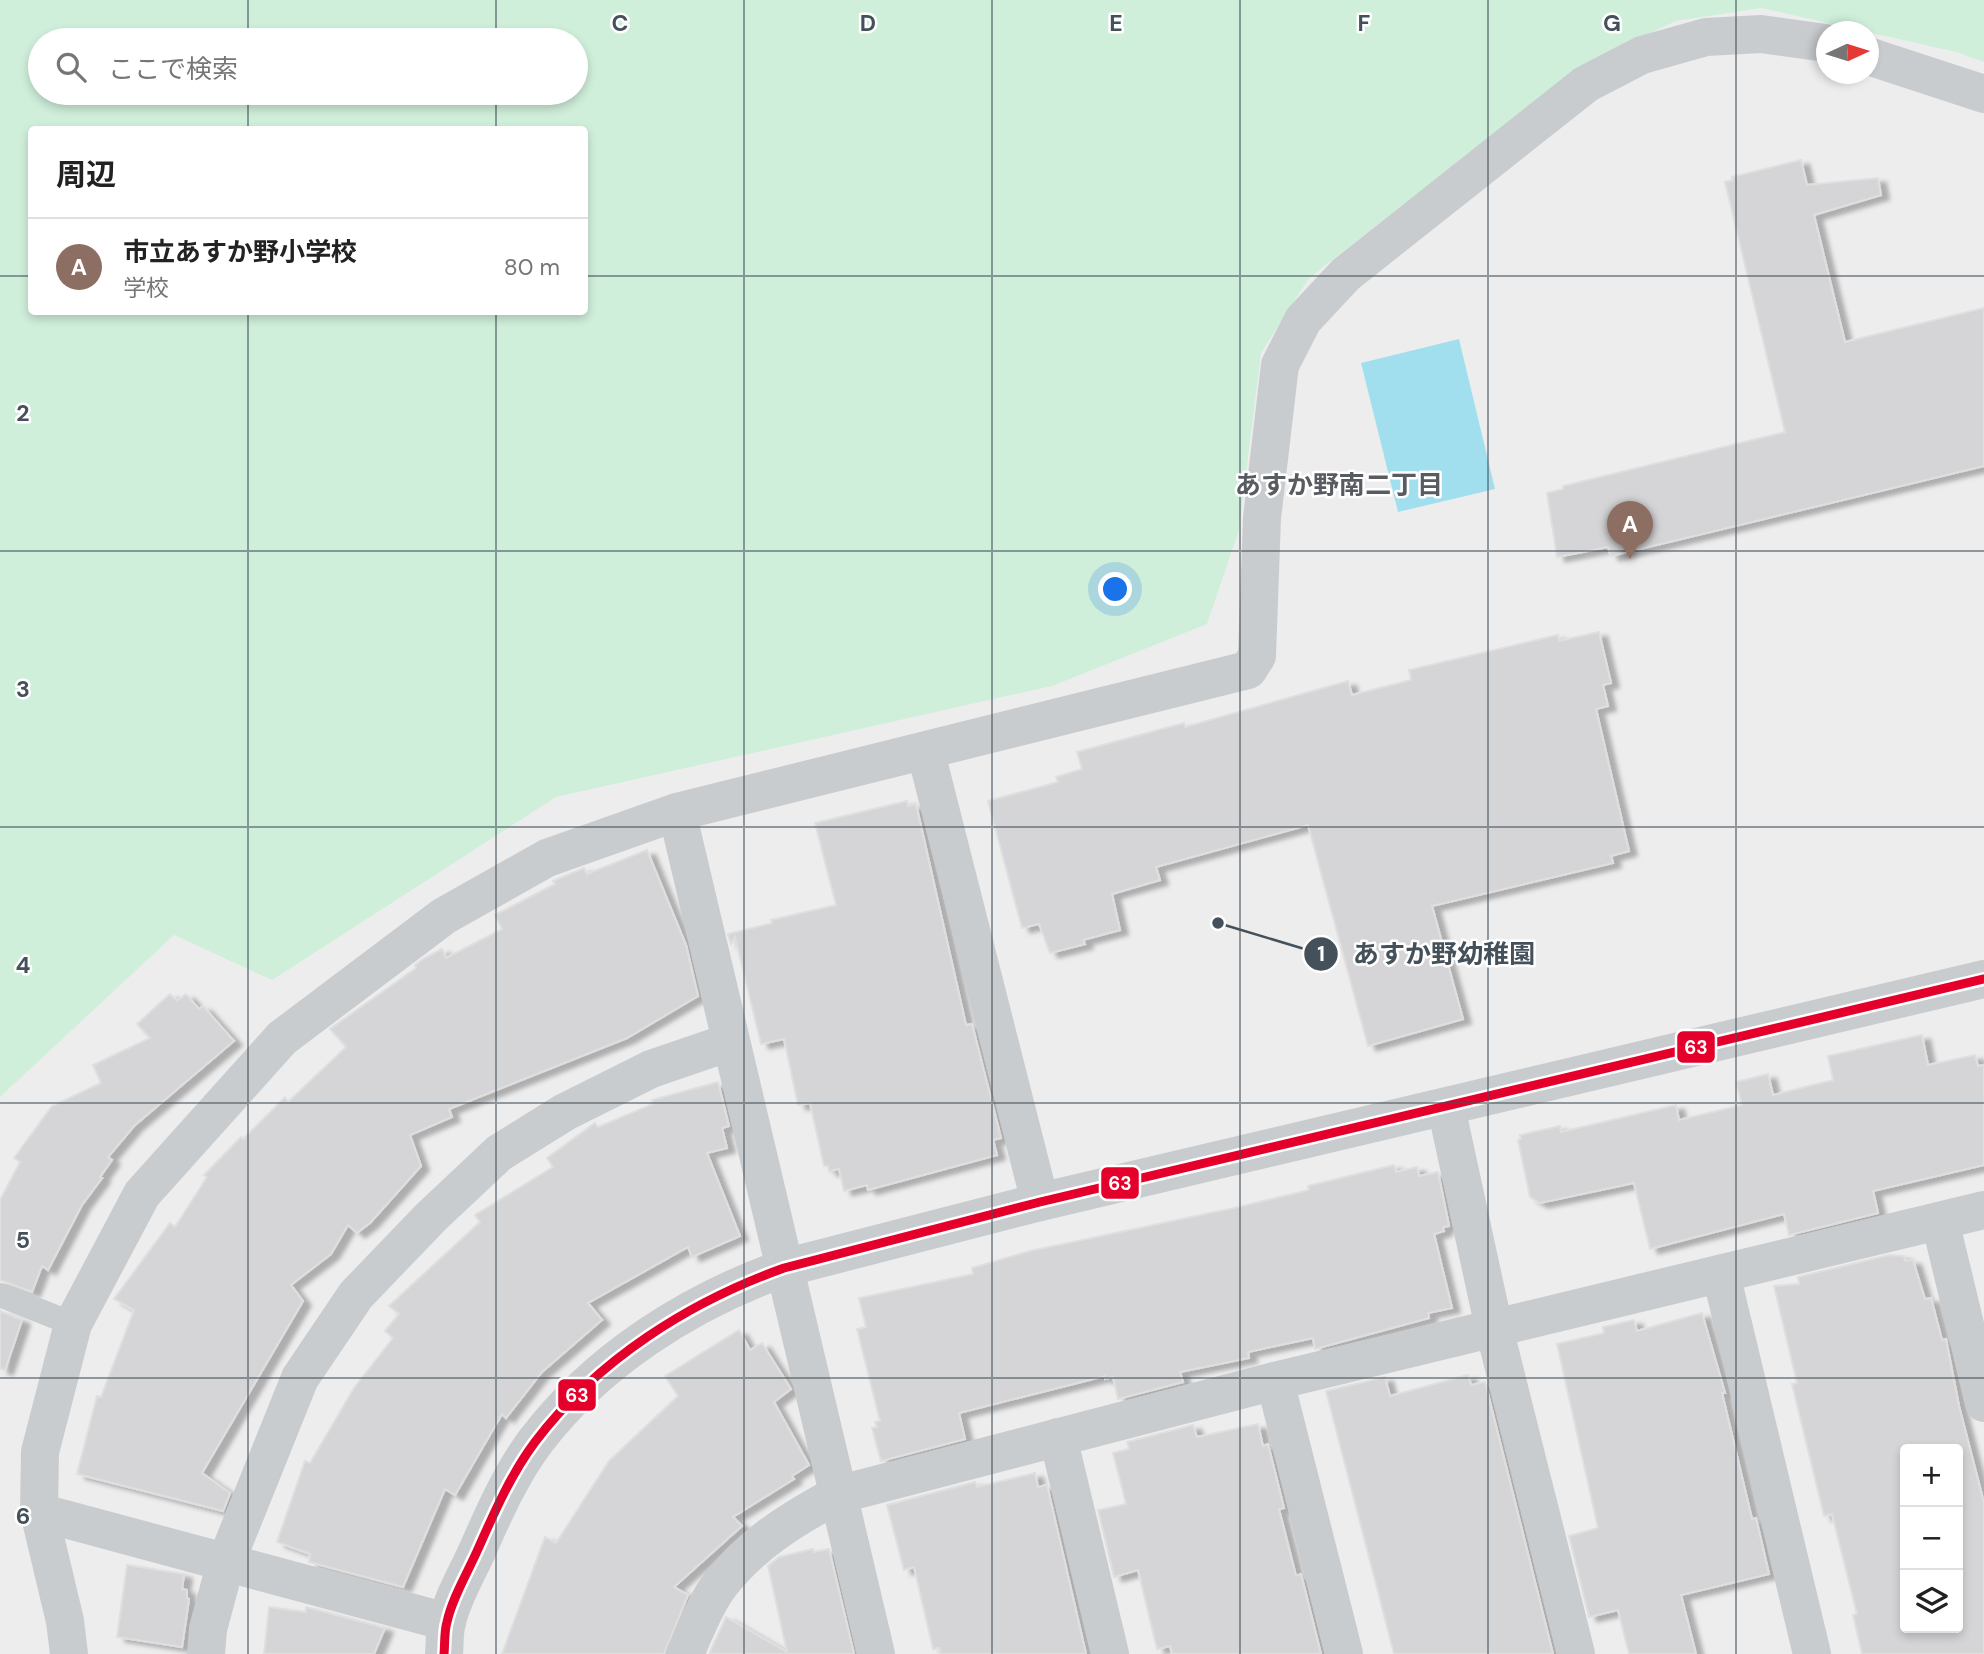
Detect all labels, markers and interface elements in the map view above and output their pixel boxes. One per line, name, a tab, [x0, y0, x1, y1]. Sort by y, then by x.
text: C	[612, 8, 628, 38]
text: D	[860, 8, 876, 38]
text: E	[1109, 8, 1123, 38]
text: F	[1358, 8, 1371, 38]
text: G	[1603, 8, 1621, 38]
north arrow	[1816, 21, 1879, 84]
search box	[28, 28, 588, 105]
icon: search	[52, 48, 90, 86]
text: ここで検索	[108, 52, 238, 86]
text: 周辺	[56, 155, 116, 194]
text: 市立あすか野小学校	[123, 235, 357, 269]
text: A	[71, 252, 87, 282]
text: 80 m	[504, 252, 560, 282]
text: 学校	[123, 273, 169, 303]
text: 2	[16, 398, 30, 428]
district label: あすか野南二丁目	[1235, 468, 1443, 502]
pin: A	[1607, 501, 1653, 559]
your location	[1098, 572, 1132, 606]
text: 3	[16, 674, 30, 704]
callout: あすか野幼稚園	[1304, 930, 1549, 977]
text: あすか野幼稚園	[1353, 937, 1535, 971]
text: 1	[1317, 940, 1325, 968]
text: 4	[16, 950, 31, 980]
line badge: 63	[1676, 1030, 1716, 1064]
text: 63	[1684, 1035, 1708, 1060]
line badge: 63	[1100, 1166, 1140, 1200]
text: 63	[1108, 1171, 1132, 1196]
text: 5	[16, 1225, 30, 1255]
line badge: 63	[557, 1378, 597, 1412]
text: 63	[565, 1383, 589, 1408]
map controls	[1900, 1444, 1963, 1633]
button: +	[1900, 1444, 1963, 1507]
text: 6	[16, 1501, 30, 1531]
button: −	[1900, 1507, 1963, 1570]
button: layers	[1900, 1570, 1963, 1633]

